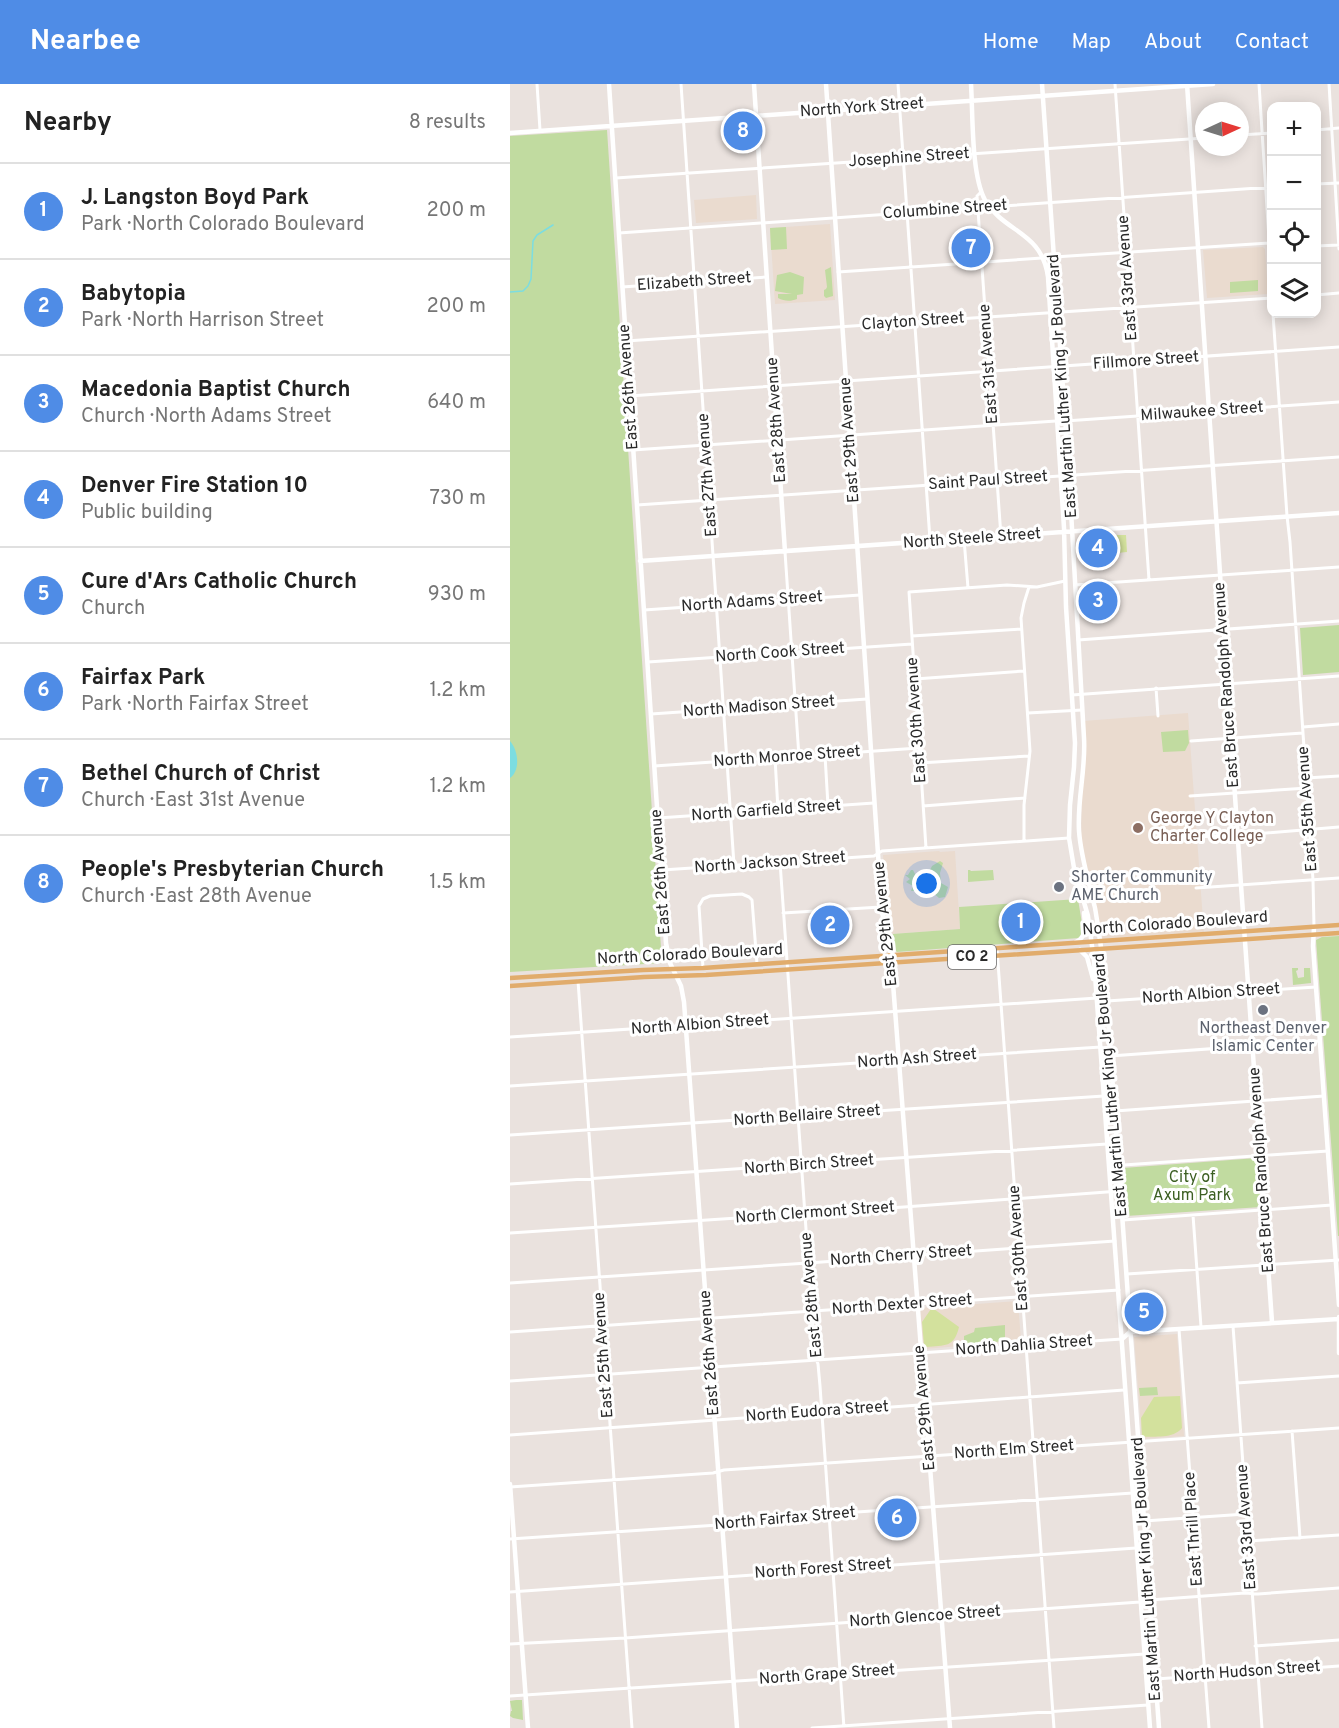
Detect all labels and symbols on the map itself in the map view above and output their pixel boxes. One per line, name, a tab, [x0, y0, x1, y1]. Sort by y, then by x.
street label: North York Street	[799, 94, 925, 122]
north arrow	[1195, 102, 1249, 156]
pin: 8	[724, 108, 762, 154]
street label: Josephine Street	[848, 144, 970, 172]
street label: Columbine Street	[882, 196, 1008, 224]
street label: East 33rd Avenue	[1114, 215, 1142, 341]
pin: 7	[952, 226, 990, 270]
street label: East Martin Luther King Jr Boulevard	[1044, 253, 1082, 519]
street label: Elizabeth Street	[636, 268, 752, 296]
street label: East 31st Avenue	[975, 303, 1003, 425]
street label: Clayton Street	[861, 308, 965, 336]
street label: East 26th Avenue	[615, 324, 643, 450]
street label: Fillmore Street	[1092, 347, 1200, 375]
street label: East 28th Avenue	[763, 357, 791, 483]
street label: East 29th Avenue	[836, 377, 864, 503]
street label: Milwaukee Street	[1140, 398, 1264, 426]
street label: East 27th Avenue	[694, 412, 722, 538]
street label: Saint Paul Street	[928, 467, 1048, 495]
street label: North Steele Street	[902, 524, 1042, 554]
pin: 4	[1078, 526, 1118, 570]
pin: 3	[1078, 578, 1118, 624]
street label: East Bruce Randolph Avenue	[1210, 581, 1244, 789]
street label: North Adams Street	[681, 587, 823, 617]
street label: North Cook Street	[714, 638, 846, 668]
street label: East 30th Avenue	[903, 656, 931, 784]
street label: North Madison Street	[682, 692, 836, 722]
street label: North Monroe Street	[713, 742, 861, 772]
street label: East 35th Avenue	[1294, 745, 1322, 873]
street label: North Garfield Street	[690, 796, 842, 826]
street label: East 26th Avenue	[647, 809, 675, 935]
place label: George Y Clayton Charter College	[1150, 809, 1274, 847]
marker: George Y Clayton Charter College	[1131, 821, 1145, 835]
street label: North Jackson Street	[694, 848, 846, 878]
street label: East 29th Avenue	[869, 860, 903, 988]
place label: Shorter Community AME Church	[1071, 868, 1213, 906]
your location	[912, 869, 941, 898]
marker: Shorter Community AME Church	[1052, 880, 1066, 894]
pin: 1	[1002, 900, 1040, 944]
pin: 2	[810, 902, 850, 948]
street label: North Colorado Boulevard	[1081, 908, 1269, 940]
street label: North Colorado Boulevard	[597, 940, 783, 970]
road number: CO 2	[948, 945, 996, 969]
street label: East Martin Luther King Jr Boulevard	[1090, 952, 1132, 1218]
street label: North Albion Street	[1141, 979, 1281, 1009]
marker: Northeast Denver Islamic Center	[1256, 1003, 1270, 1017]
street label: North Albion Street	[630, 1010, 770, 1040]
place label: Northeast Denver Islamic Center	[1199, 1019, 1327, 1057]
street label: North Ash Street	[857, 1045, 977, 1073]
street label: East Bruce Randolph Avenue	[1245, 1066, 1279, 1274]
street label: North Bellaire Street	[733, 1101, 881, 1131]
street label: North Birch Street	[743, 1150, 875, 1180]
park label: City of Axum Park	[1153, 1168, 1231, 1206]
street label: East 30th Avenue	[1005, 1184, 1033, 1312]
street label: North Clermont Street	[735, 1197, 895, 1229]
street label: East 28th Avenue	[797, 1232, 827, 1358]
street label: North Cherry Street	[829, 1241, 973, 1271]
street label: East 26th Avenue	[696, 1290, 724, 1416]
street label: North Dexter Street	[831, 1290, 973, 1320]
pin: 5	[1124, 1290, 1164, 1334]
street label: East 25th Avenue	[590, 1291, 618, 1419]
street label: North Dahlia Street	[955, 1331, 1093, 1361]
street label: East 29th Avenue	[910, 1344, 940, 1472]
street label: North Eudora Street	[745, 1397, 889, 1427]
street label: North Elm Street	[953, 1436, 1075, 1464]
street label: East Martin Luther King Jr Boulevard	[1128, 1436, 1166, 1702]
street label: East 33rd Avenue	[1233, 1464, 1261, 1590]
street label: East Thrill Place	[1180, 1471, 1208, 1587]
pin: 6	[878, 1496, 916, 1540]
street label: North Fairfax Street	[714, 1503, 856, 1535]
street label: North Forest Street	[754, 1554, 892, 1584]
street label: North Glencoe Street	[848, 1602, 1002, 1632]
street label: North Hudson Street	[1173, 1657, 1321, 1687]
street label: North Grape Street	[758, 1660, 896, 1690]

